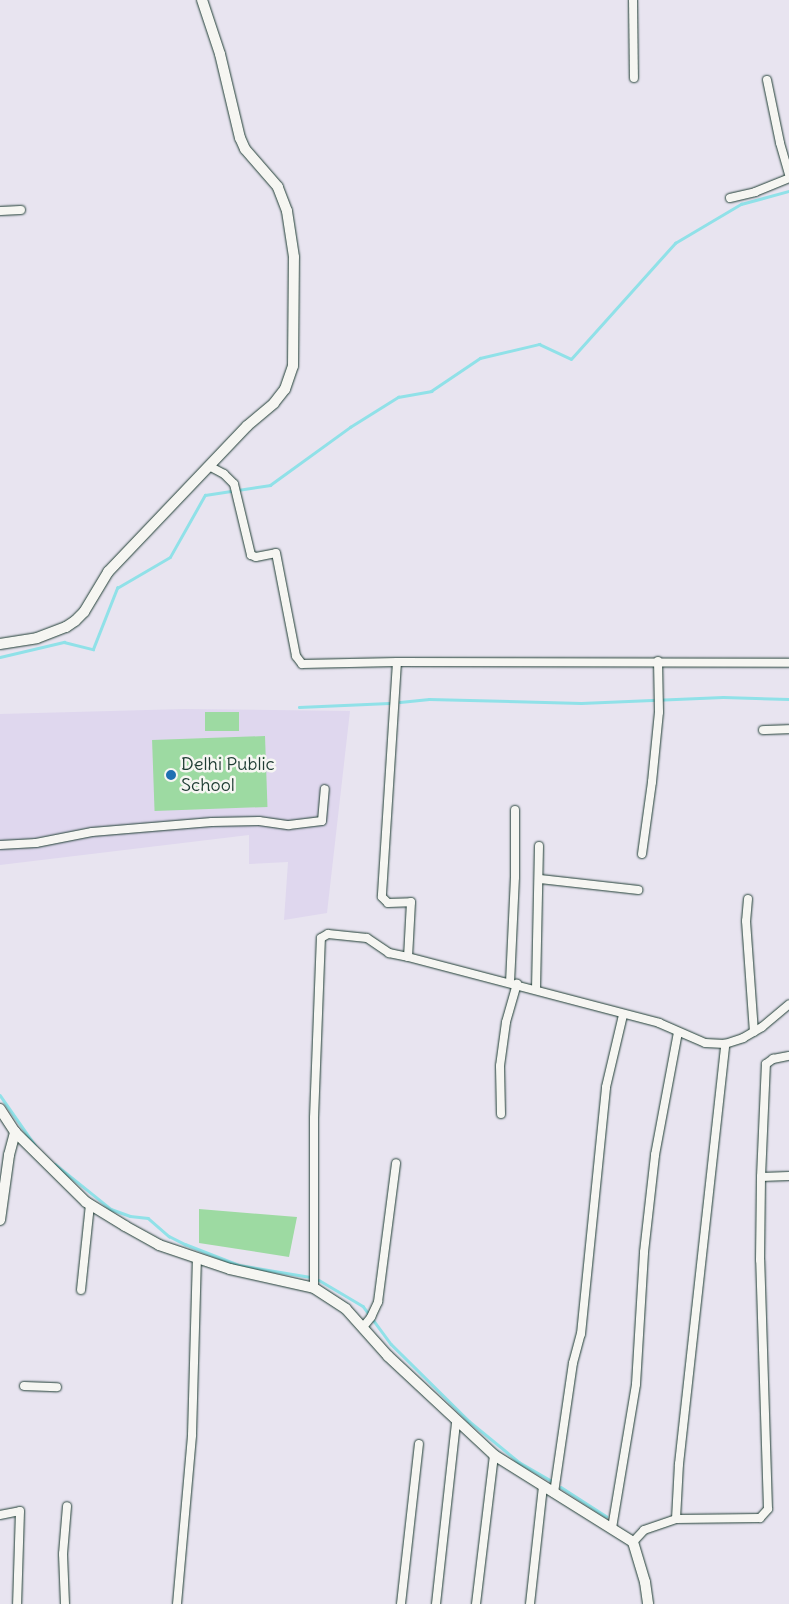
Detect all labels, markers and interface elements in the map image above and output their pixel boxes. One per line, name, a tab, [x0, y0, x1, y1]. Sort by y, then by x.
place label: Delhi Public School	[181, 754, 275, 796]
marker: Delhi Public School	[165, 769, 177, 781]

